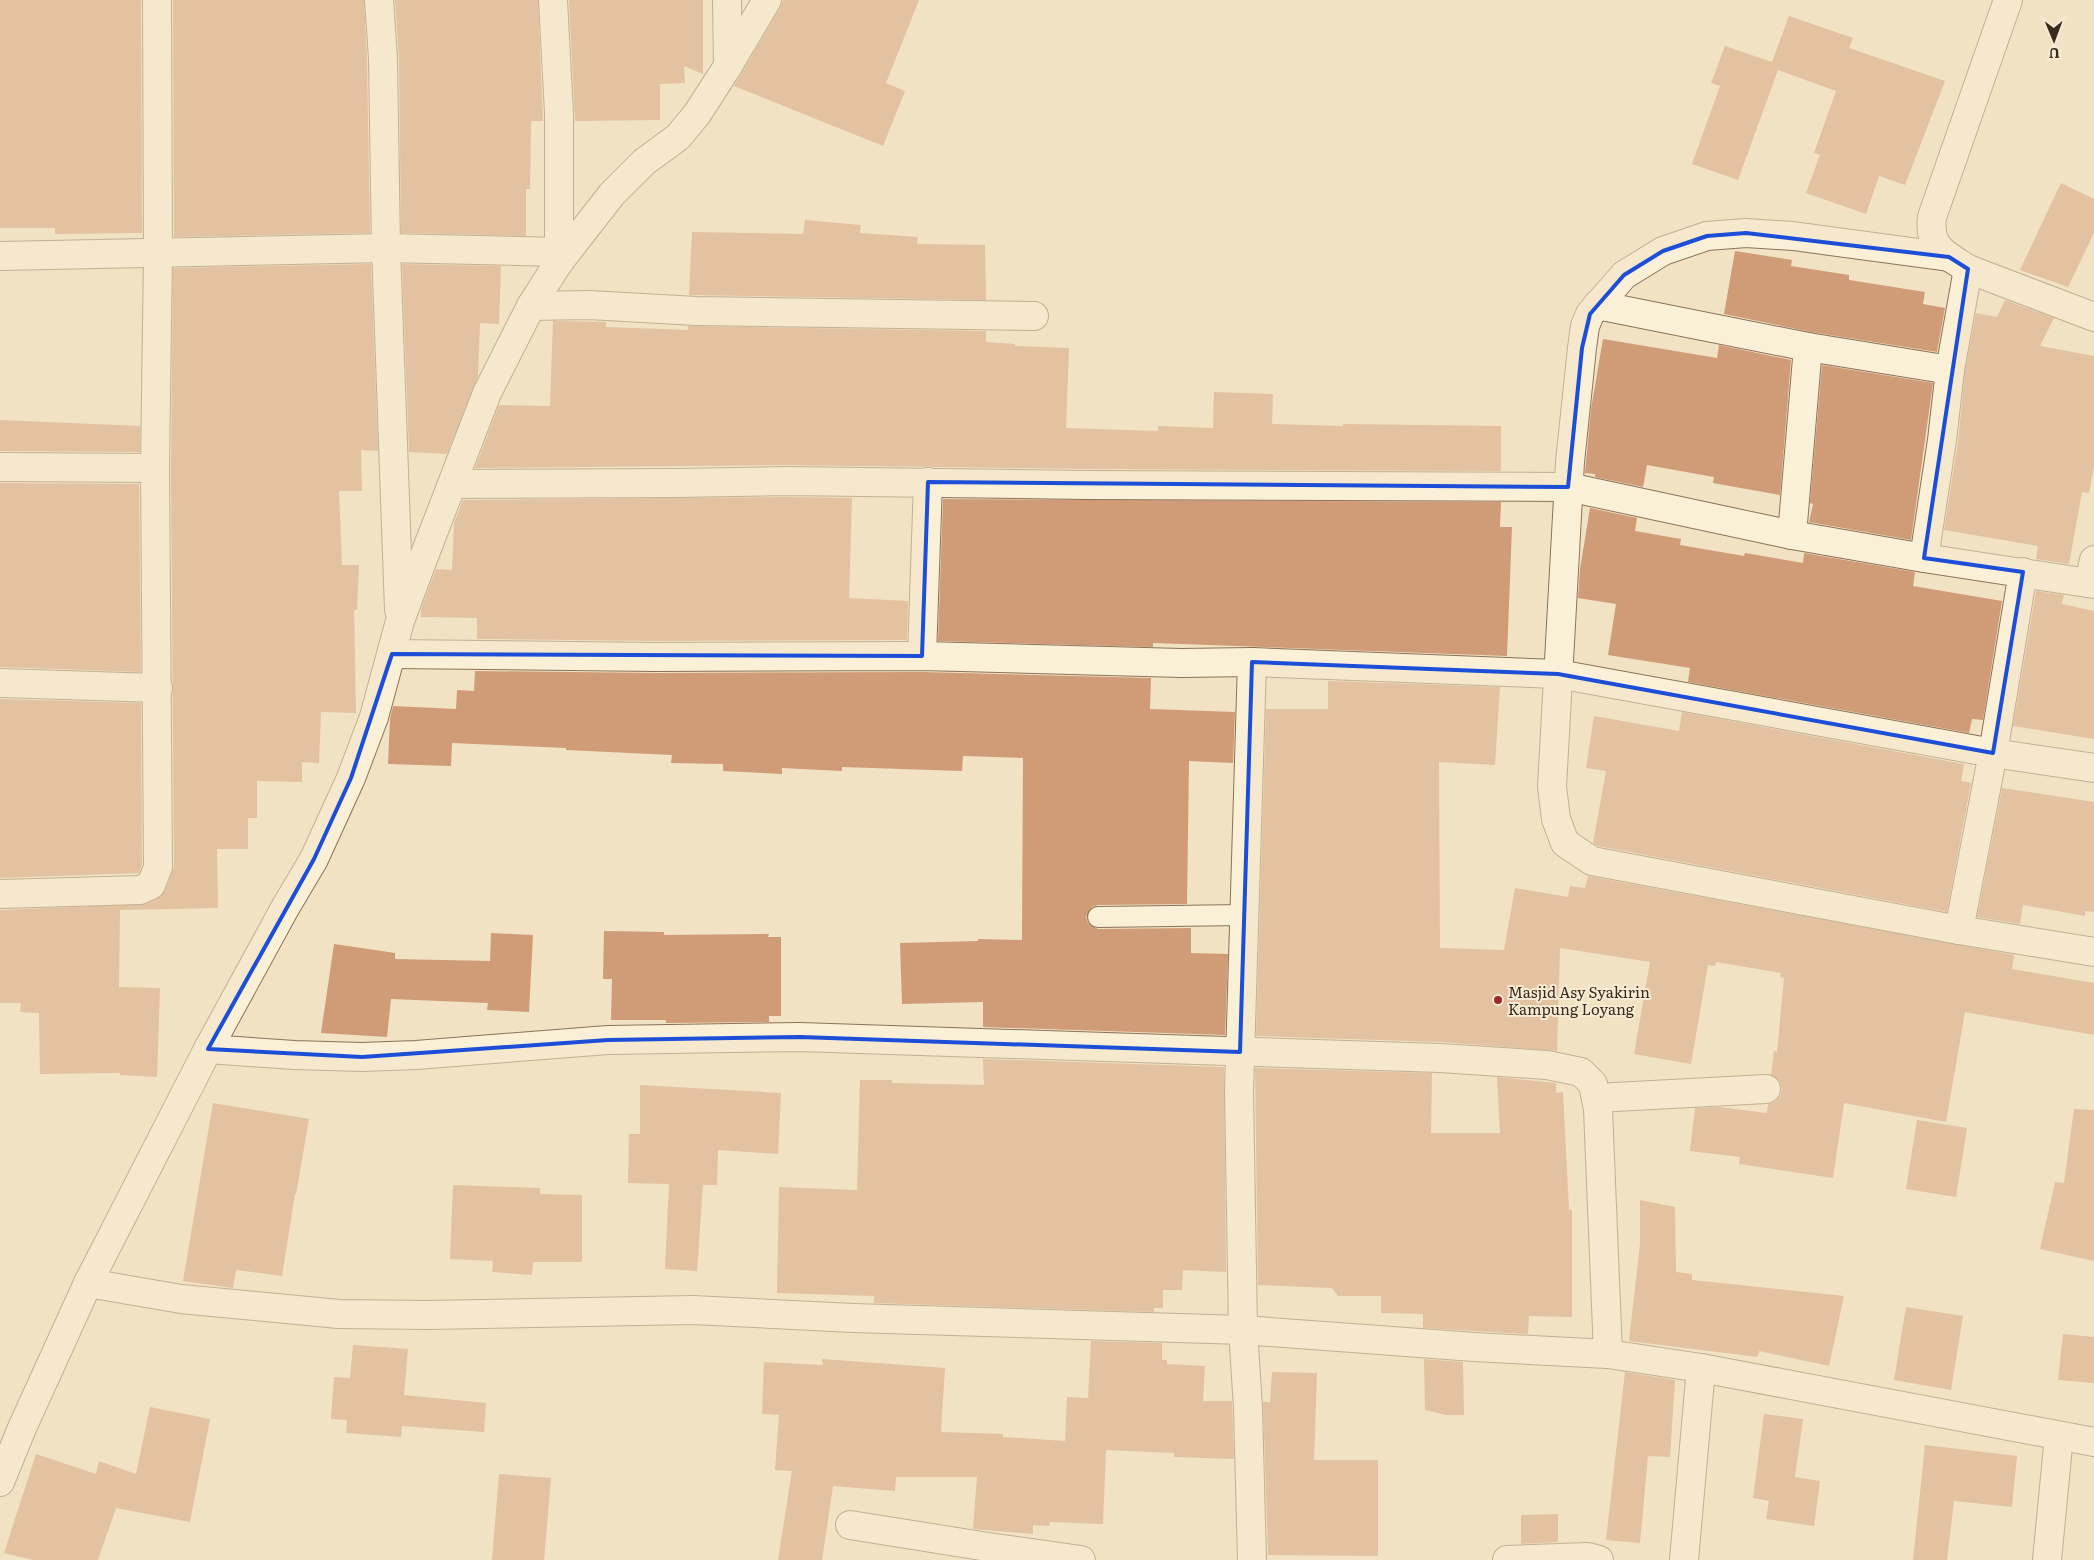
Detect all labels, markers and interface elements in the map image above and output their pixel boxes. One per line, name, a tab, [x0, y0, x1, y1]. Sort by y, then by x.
north arrow	[2029, 15, 2079, 65]
text: U	[2049, 44, 2060, 64]
place label: Masjid Asy Syakirin Kampung Loyang	[1508, 980, 1650, 1020]
marker: Masjid Asy Syakirin Kampung Loyang	[1492, 994, 1504, 1006]

